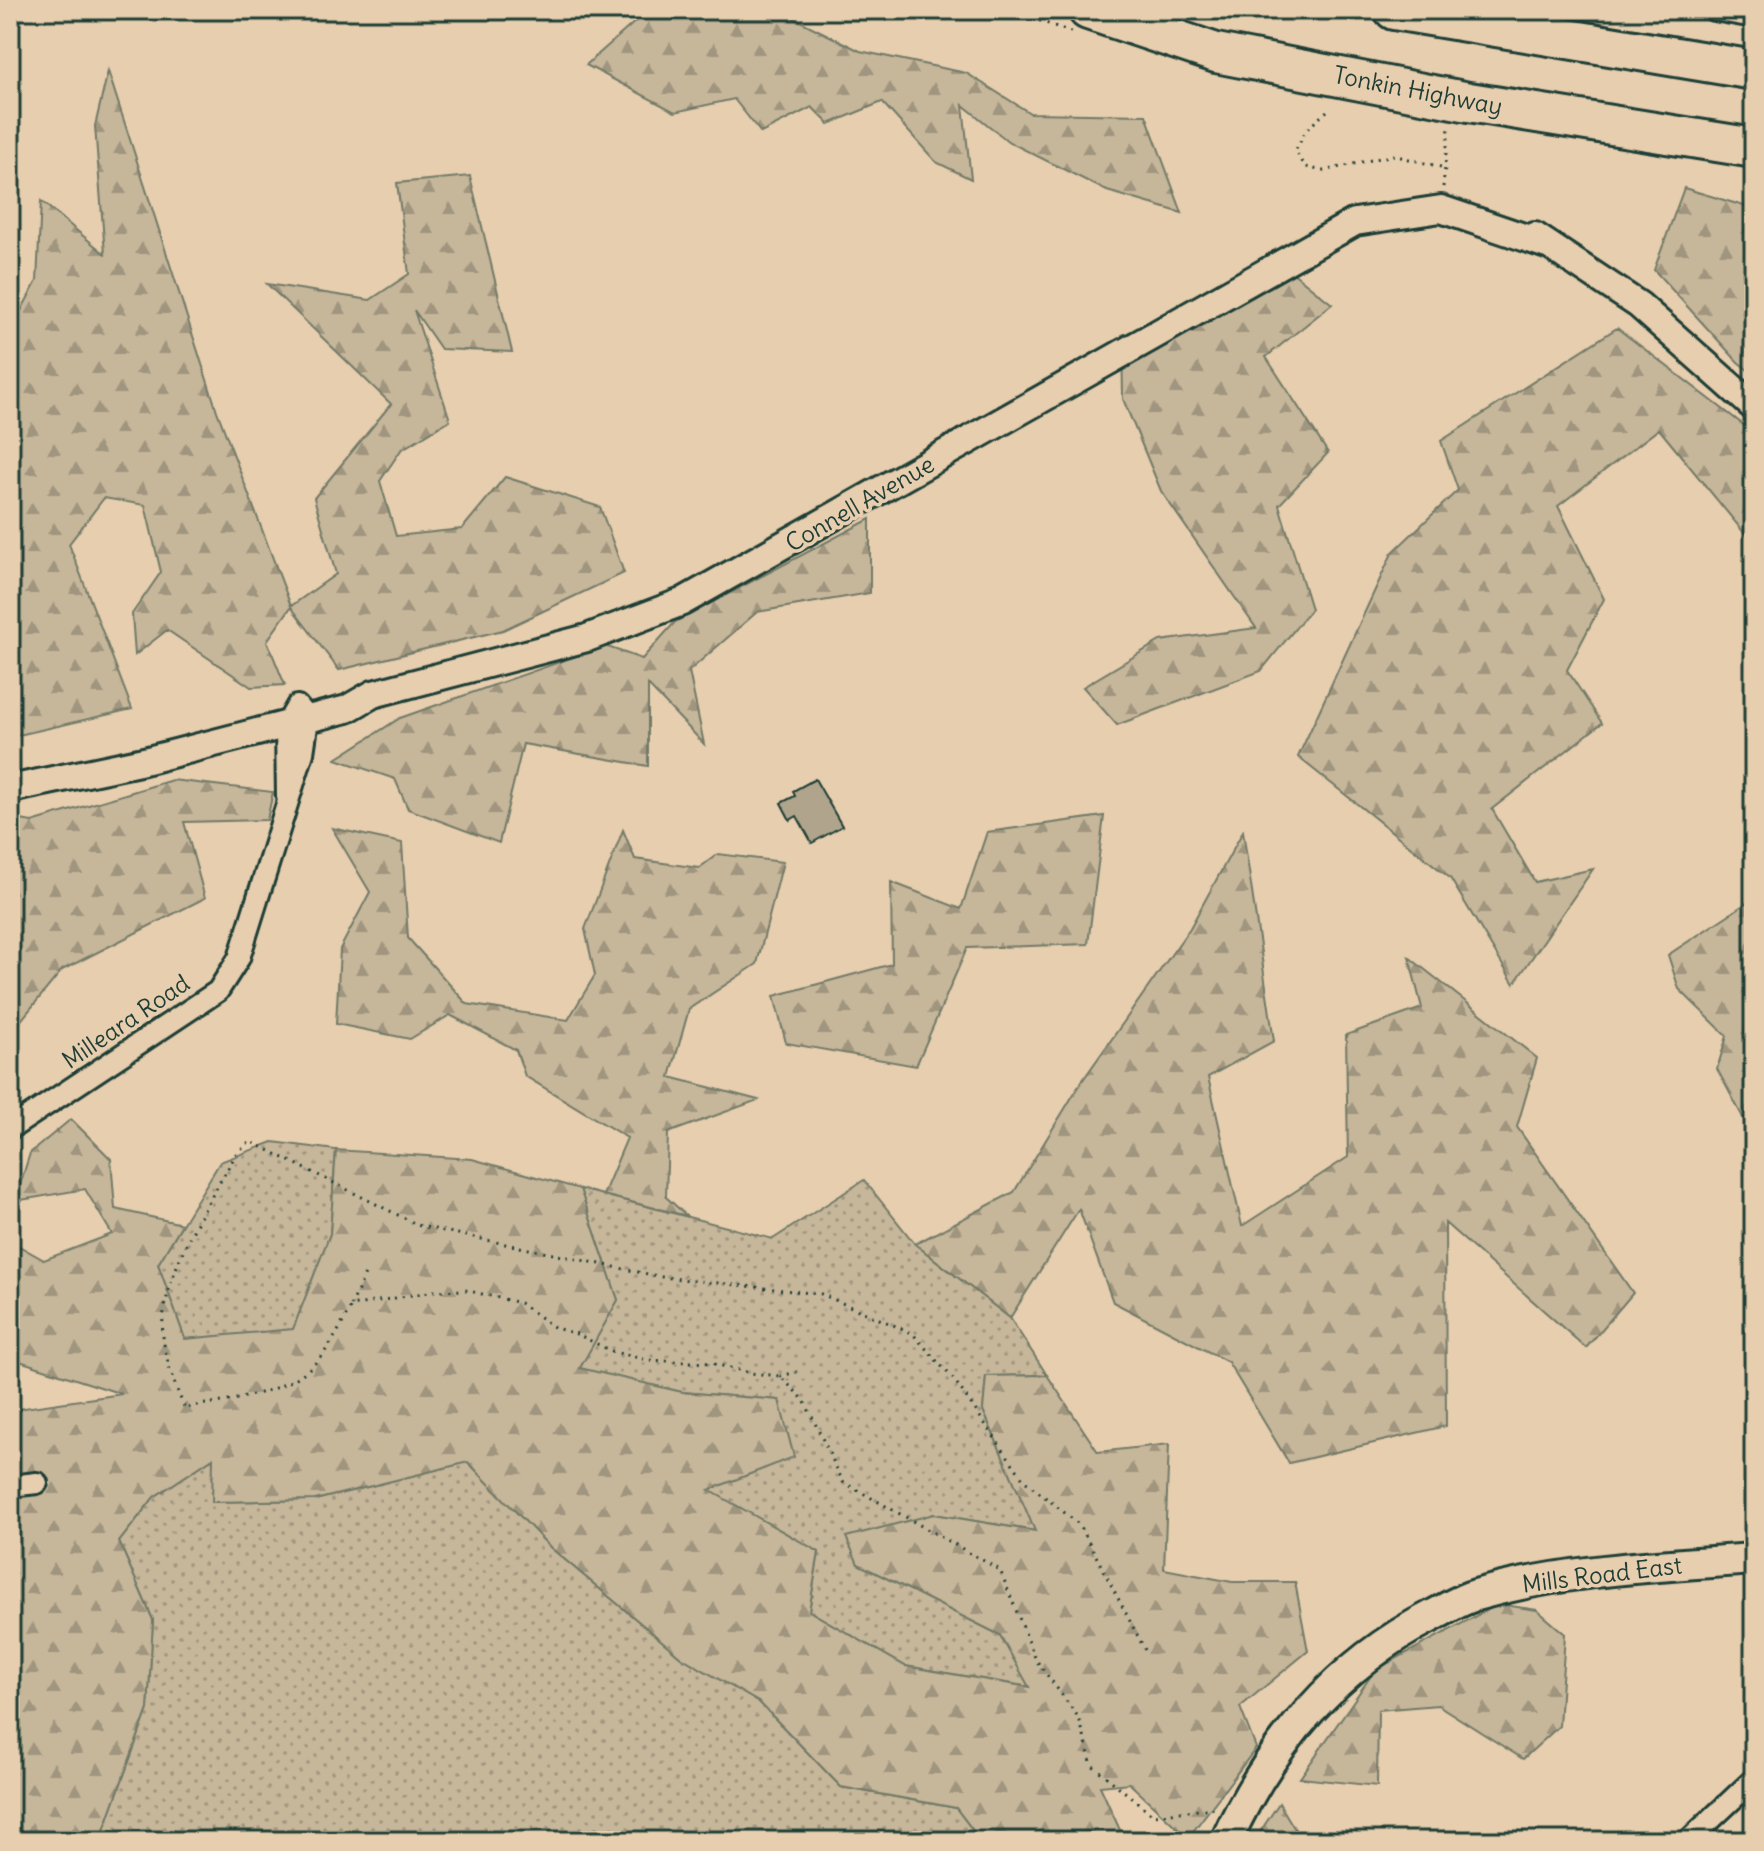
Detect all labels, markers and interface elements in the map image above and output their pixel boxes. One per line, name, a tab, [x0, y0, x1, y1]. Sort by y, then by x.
street label: Tonkin Highway	[1331, 59, 1505, 121]
street label: Connell Avenue	[780, 448, 939, 558]
street label: Milleara Road	[56, 968, 195, 1075]
street label: Mills Road East	[1520, 1549, 1683, 1599]

